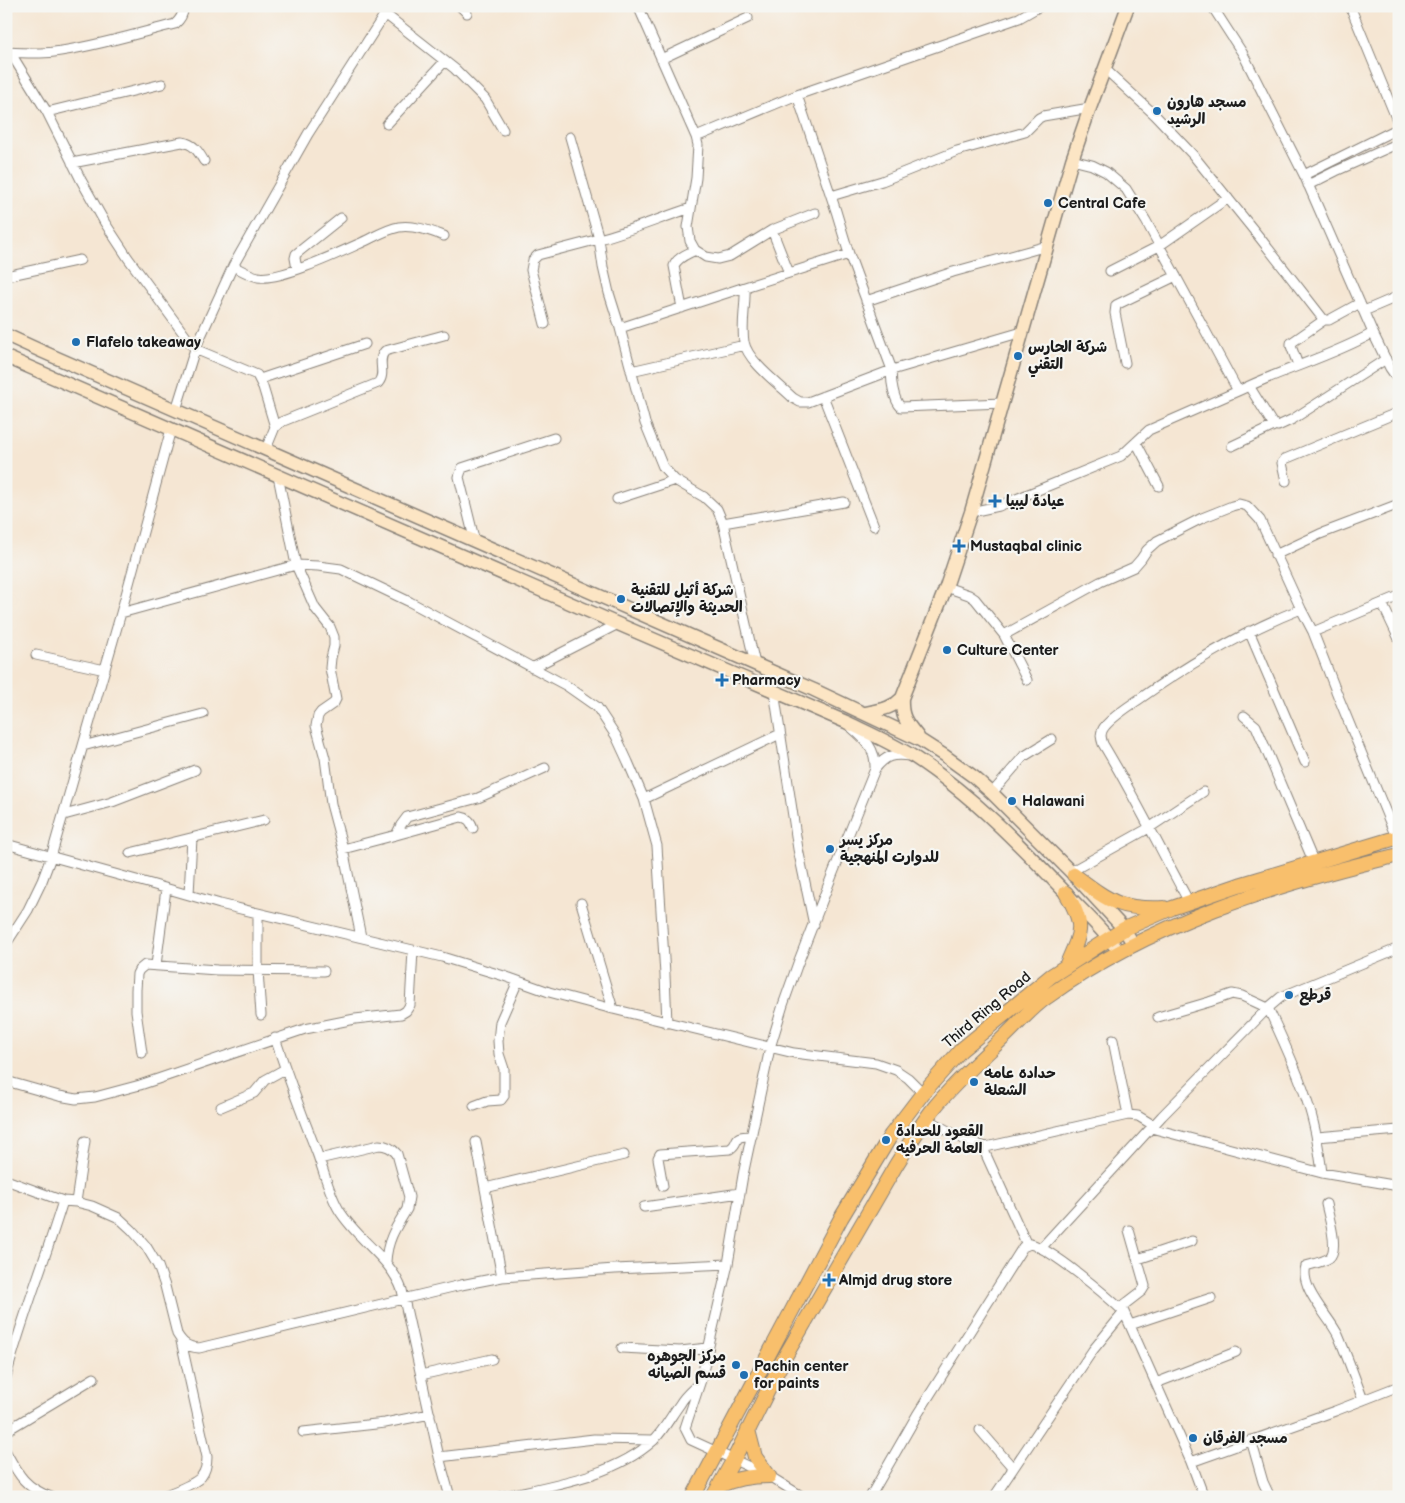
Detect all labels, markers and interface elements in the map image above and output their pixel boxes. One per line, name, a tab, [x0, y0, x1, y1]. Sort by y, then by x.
place label: مسجد هارون الرشيد	[1167, 93, 1246, 129]
marker: مسجد هارون الرشيد	[1151, 105, 1163, 117]
place label: Central Cafe	[1058, 194, 1146, 213]
marker: Central Cafe	[1042, 197, 1054, 209]
place label: Flafelo takeaway	[86, 333, 201, 352]
marker: Flafelo takeaway	[70, 336, 82, 348]
place label: شركة الحارس التقني	[1028, 338, 1107, 378]
marker: شركة الحارس التقني	[1012, 350, 1024, 362]
place label: عيادة ليبيا	[1006, 492, 1064, 511]
marker: عيادة ليبيا	[988, 494, 1002, 508]
place label: Mustaqbal clinic	[970, 537, 1082, 556]
marker: Mustaqbal clinic	[952, 539, 966, 553]
place label: شركة أثيل للتقنية الحديثة والإتصالات	[631, 580, 743, 617]
marker: شركة أثيل للتقنية الحديثة والإتصالات	[615, 593, 627, 605]
place label: Culture Center	[957, 641, 1060, 660]
marker: Culture Center	[941, 644, 953, 656]
place label: Pharmacy	[732, 671, 801, 690]
marker: Pharmacy	[716, 674, 728, 686]
place label: Halawani	[1022, 792, 1084, 811]
marker: Halawani	[1006, 795, 1018, 807]
place label: مركز يسر للدوارت المنهجية	[838, 831, 939, 867]
marker: مركز يسر للدوارت المنهجية	[824, 843, 836, 855]
street label: Third Ring Road	[939, 967, 1035, 1053]
place label: قرطع	[1299, 986, 1331, 1006]
marker: قرطع	[1283, 989, 1295, 1001]
place label: حداده عامه الشعلة	[984, 1064, 1056, 1100]
marker: حداده عامه الشعلة	[968, 1076, 980, 1088]
place label: القعود للحدادة العامة الحرفيه	[896, 1122, 983, 1158]
marker: القعود للحدادة العامة الحرفيه	[880, 1134, 892, 1146]
place label: Almjd drug store	[838, 1271, 952, 1290]
marker: Almjd drug store	[823, 1274, 835, 1286]
place label: مركز الجوهره قسم الصيانه	[647, 1347, 726, 1384]
place label: Pachin center for paints	[754, 1357, 849, 1393]
marker: مركز الجوهره قسم الصيانه	[730, 1359, 742, 1371]
marker: Pachin center for paints	[738, 1369, 750, 1381]
place label: مسجد الفرقان	[1203, 1429, 1288, 1448]
marker: مسجد الفرقان	[1187, 1432, 1199, 1444]

